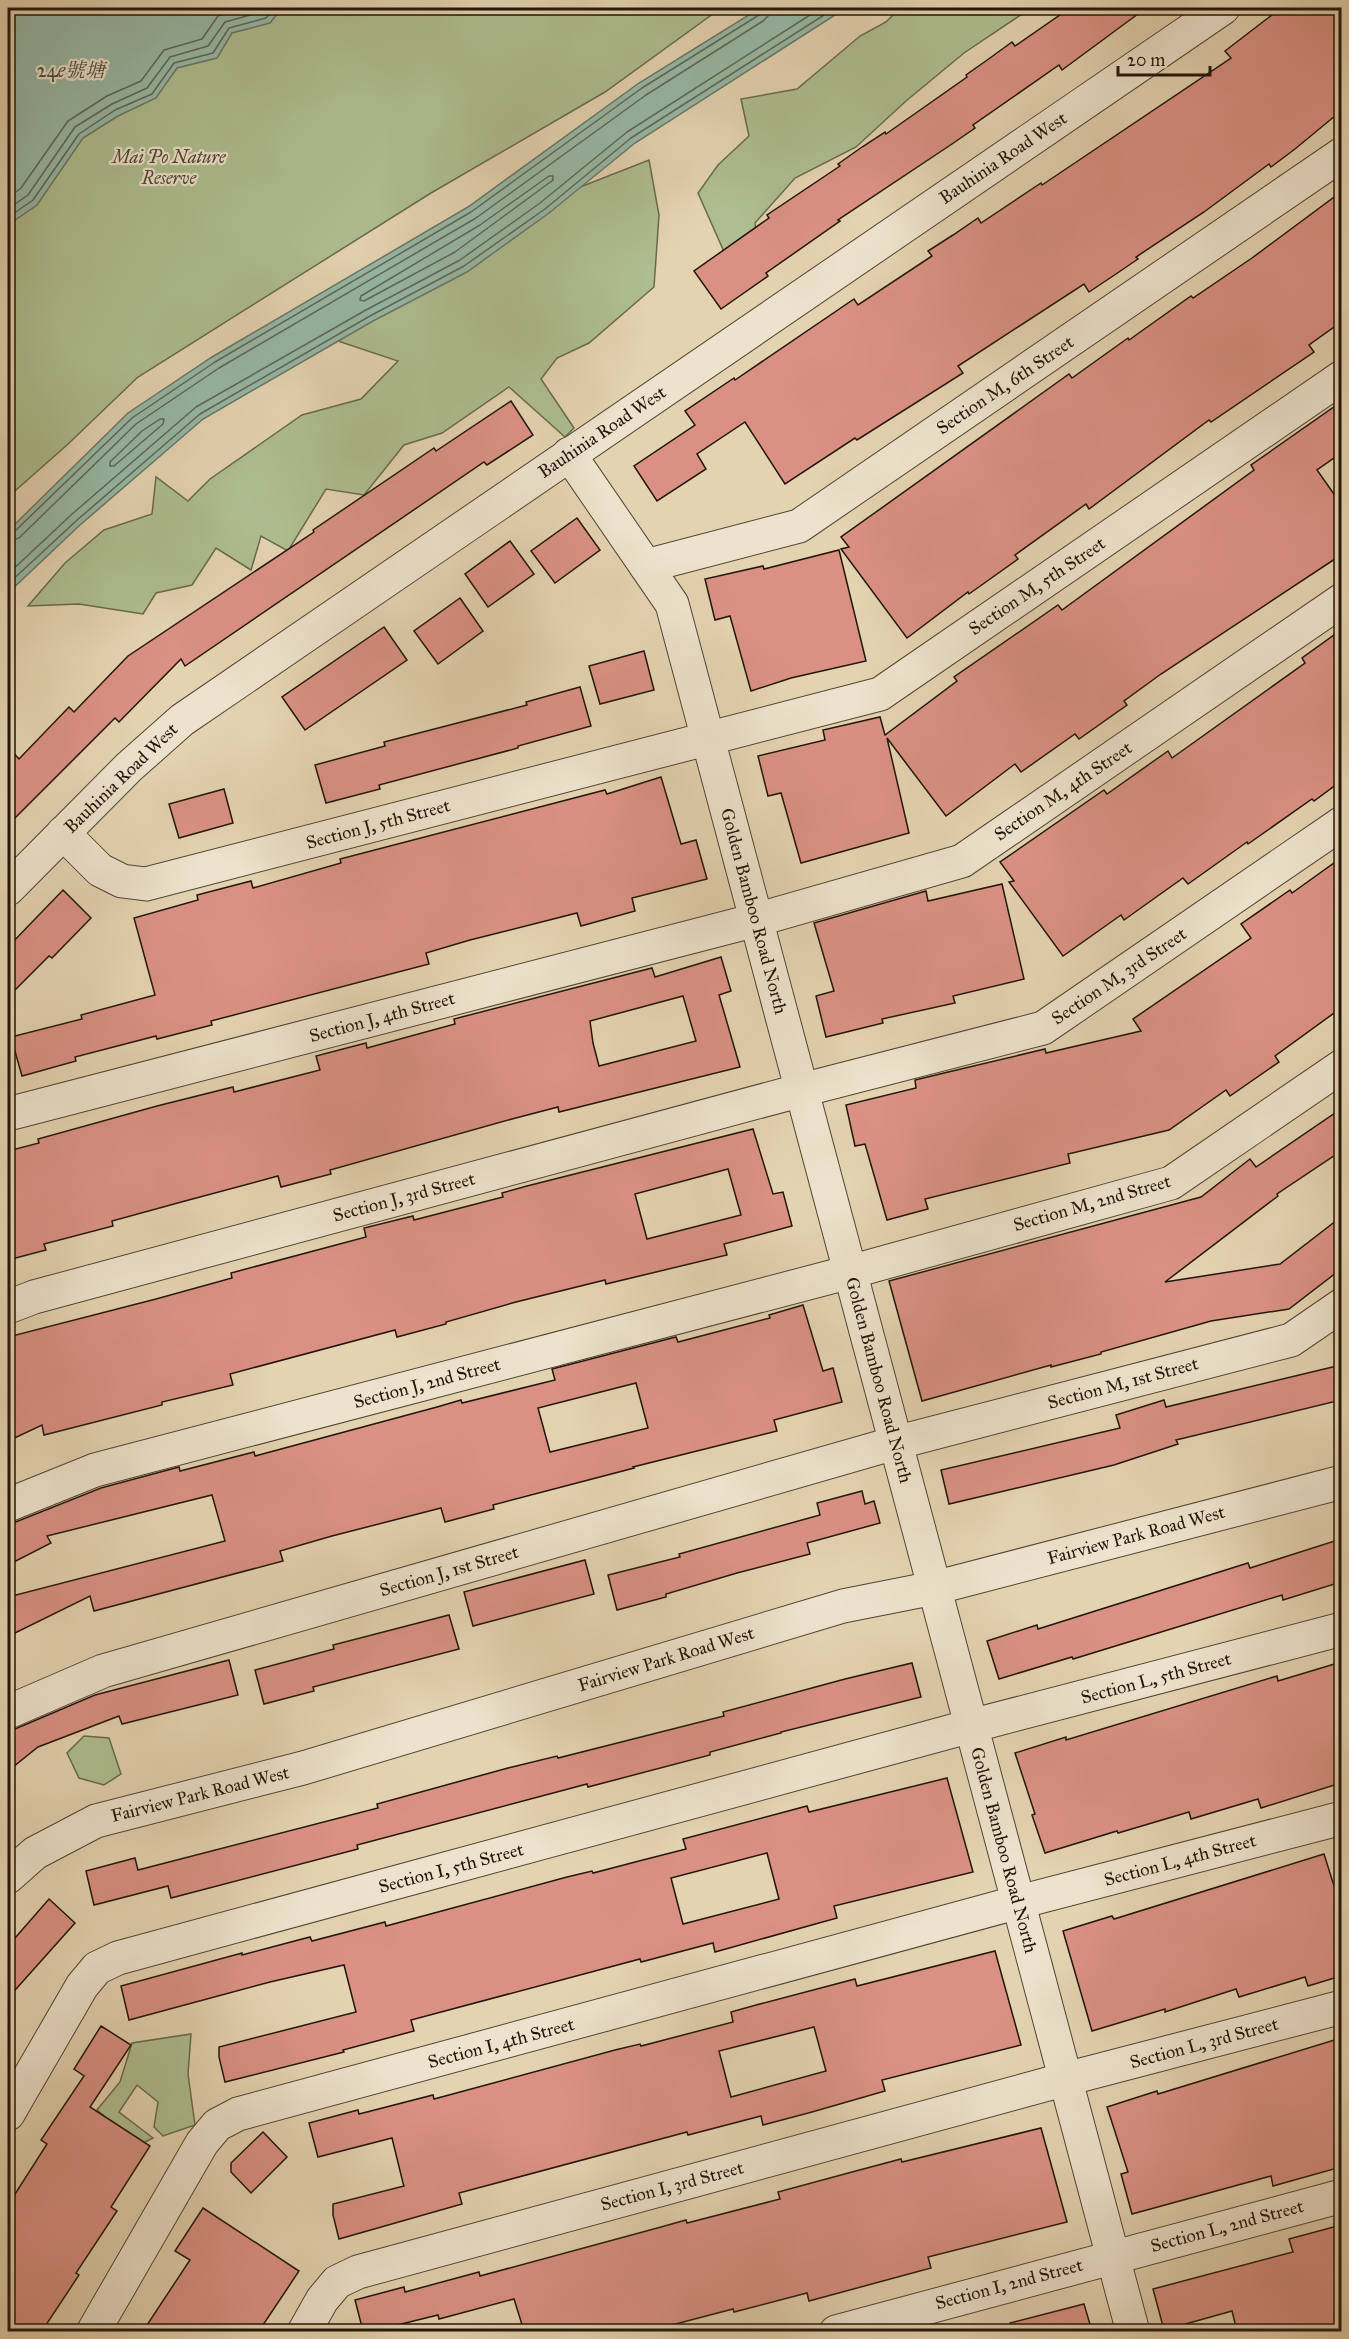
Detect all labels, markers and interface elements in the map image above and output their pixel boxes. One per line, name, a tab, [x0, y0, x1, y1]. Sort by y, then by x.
scale bar	[1118, 39, 1210, 77]
text: 20 m	[1127, 49, 1165, 71]
water label: 24e號塘	[37, 58, 108, 82]
street label: Bauhinia Road West	[935, 107, 1072, 209]
park label: Mai Po Nature Reserve	[110, 146, 227, 189]
street label: Section M, 6th Street	[932, 331, 1078, 439]
street label: Bauhinia Road West	[534, 381, 671, 483]
street label: Section M, 5th Street	[965, 532, 1110, 640]
street label: Bauhinia Road West	[60, 718, 183, 838]
street label: Section M, 4th Street	[990, 736, 1137, 845]
street label: Section J, 5th Street	[304, 794, 453, 855]
street label: Golden Bamboo Road North	[716, 806, 792, 1016]
street label: Section M, 3rd Street	[1047, 922, 1191, 1029]
street label: Section J, 4th Street	[307, 987, 458, 1048]
street label: Section J, 3rd Street	[330, 1167, 478, 1228]
street label: Section M, 2nd Street	[1011, 1170, 1174, 1236]
street label: Golden Bamboo Road North	[841, 1275, 917, 1485]
street label: Section M, 1st Street	[1045, 1352, 1201, 1414]
street label: Section J, 2nd Street	[351, 1353, 504, 1414]
street label: Fairview Park Road West	[1045, 1501, 1228, 1569]
street label: Section J, 1st Street	[377, 1540, 522, 1602]
street label: Fairview Park Road West	[575, 1622, 757, 1696]
street label: Section L, 5th Street	[1078, 1647, 1234, 1709]
street label: Golden Bamboo Road North	[966, 1745, 1042, 1955]
street label: Fairview Park Road West	[109, 1761, 292, 1827]
street label: Section L, 4th Street	[1102, 1829, 1259, 1891]
street label: Section I, 5th Street	[376, 1838, 526, 1898]
street label: Section L, 3rd Street	[1127, 2012, 1281, 2073]
street label: Section I, 4th Street	[425, 2013, 577, 2073]
street label: Section I, 3rd Street	[598, 2156, 747, 2216]
street label: Section L, 2nd Street	[1148, 2195, 1307, 2257]
street label: Section I, 2nd Street	[933, 2254, 1086, 2314]

